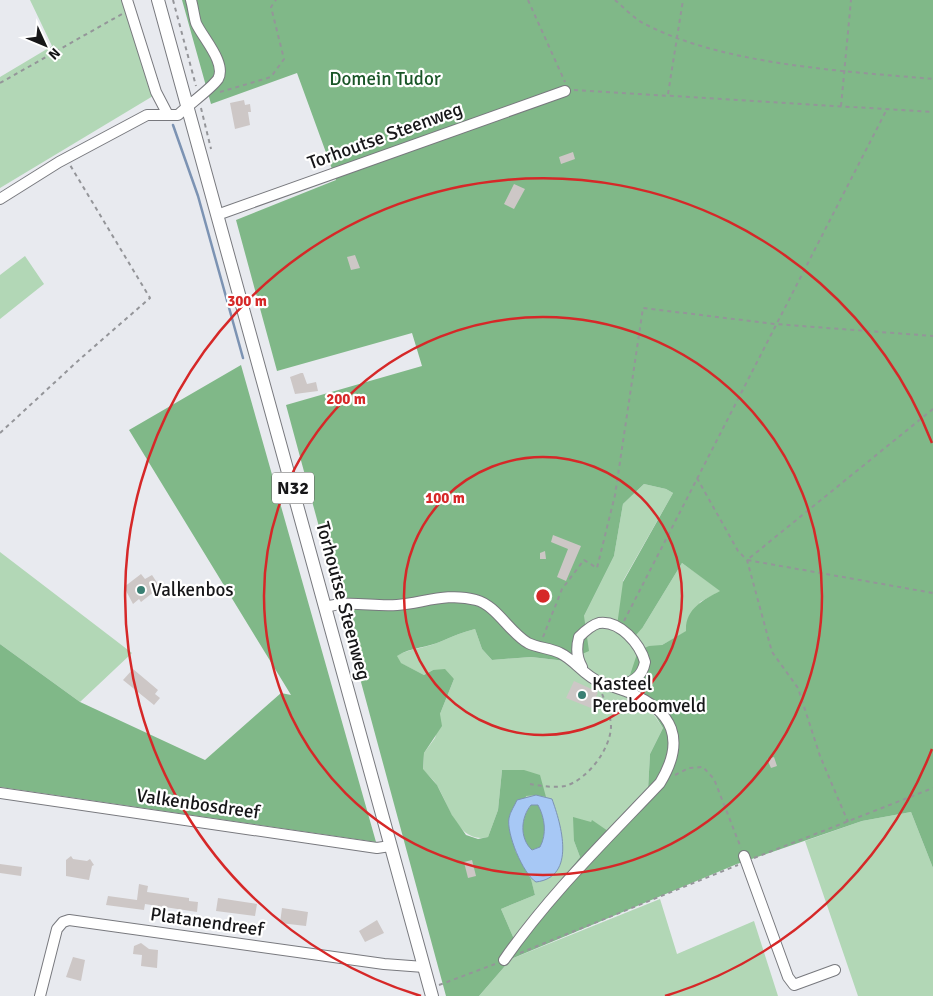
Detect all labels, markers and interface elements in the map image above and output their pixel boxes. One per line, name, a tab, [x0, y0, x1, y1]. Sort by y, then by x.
north arrow	[20, 20, 70, 70]
text: N	[44, 44, 63, 63]
park label: Domein Tudor	[329, 67, 441, 91]
street label: Torhoutse Steenweg	[304, 97, 466, 175]
text: 300 m	[227, 292, 267, 310]
text: 200 m	[326, 390, 366, 408]
road number: N32	[272, 472, 314, 503]
text: 100 m	[425, 489, 465, 507]
street label: Torhoutse Steenweg	[310, 519, 376, 683]
place label: Valkenbos	[151, 578, 234, 602]
marker: Valkenbos	[135, 584, 147, 596]
centre of rings	[534, 587, 552, 605]
place label: Kasteel Pereboomveld	[592, 672, 706, 718]
marker: Kasteel Pereboomveld	[576, 689, 588, 701]
street label: Valkenbosdreef	[135, 783, 263, 825]
street label: Platanendreef	[149, 902, 267, 942]

